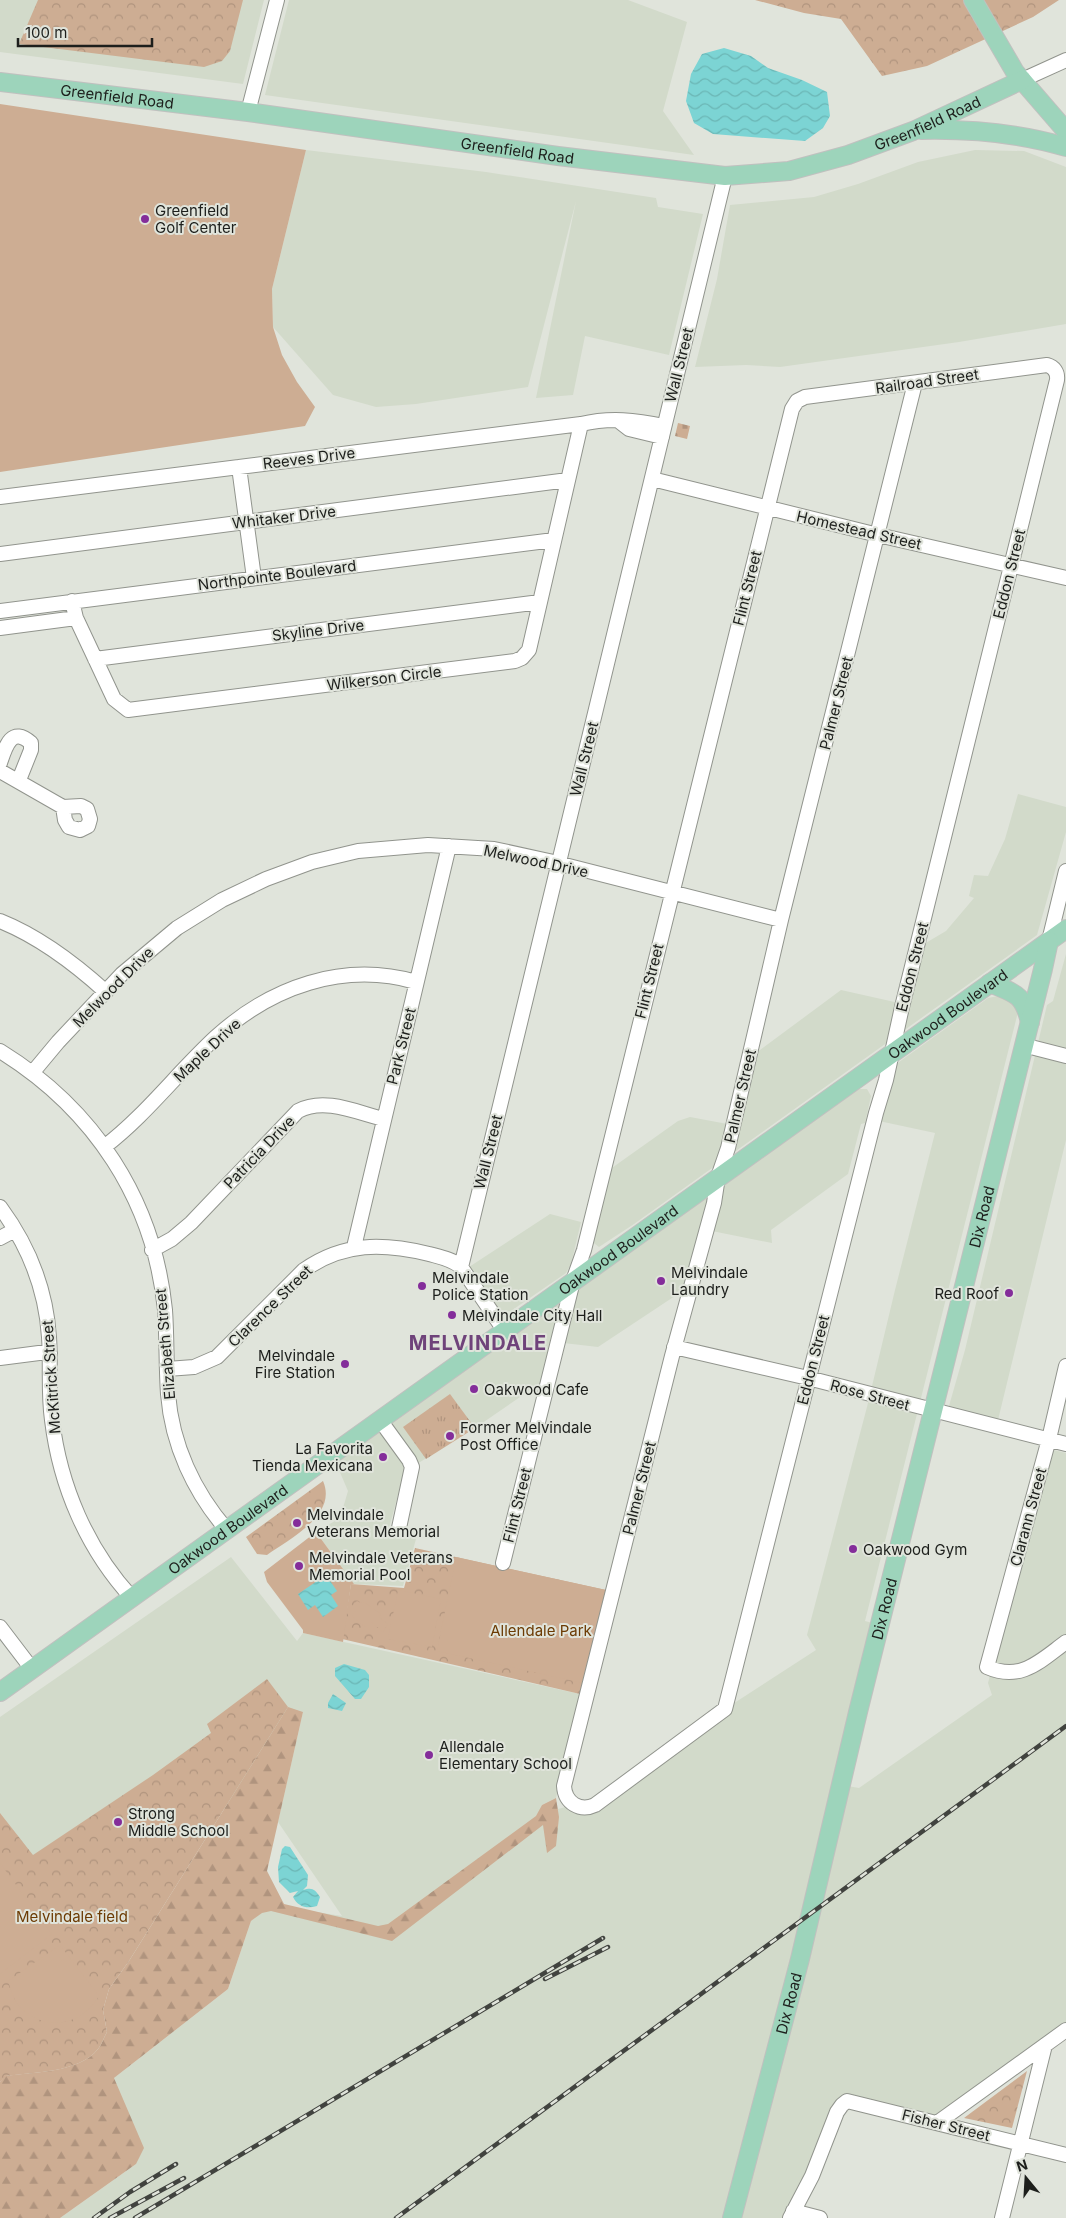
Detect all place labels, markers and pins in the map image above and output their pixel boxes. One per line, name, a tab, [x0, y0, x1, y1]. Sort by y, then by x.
place label: Greenfield Golf Center	[155, 201, 237, 237]
marker: Greenfield Golf Center	[139, 213, 151, 225]
place label: Melvindale Laundry	[671, 1263, 748, 1299]
place label: Melvindale Police Station	[432, 1268, 529, 1304]
marker: Melvindale Laundry	[655, 1275, 667, 1287]
marker: Melvindale Police Station	[416, 1280, 428, 1292]
place label: Red Roof	[934, 1284, 999, 1303]
marker: Red Roof	[1003, 1287, 1015, 1299]
place label: Melvindale City Hall	[462, 1306, 602, 1325]
marker: Melvindale City Hall	[446, 1309, 458, 1321]
place label: Melvindale Fire Station	[255, 1346, 335, 1382]
marker: Melvindale Fire Station	[339, 1358, 351, 1370]
place label: Oakwood Cafe	[484, 1380, 589, 1399]
marker: Oakwood Cafe	[468, 1383, 480, 1395]
place label: Former Melvindale Post Office	[460, 1418, 592, 1454]
marker: Former Melvindale Post Office	[444, 1430, 456, 1442]
place label: La Favorita Tienda Mexicana	[252, 1439, 373, 1475]
marker: La Favorita Tienda Mexicana	[377, 1451, 389, 1463]
place label: Melvindale Veterans Memorial	[307, 1505, 440, 1541]
marker: Melvindale Veterans Memorial	[291, 1517, 303, 1529]
place label: Oakwood Gym	[863, 1540, 967, 1559]
marker: Oakwood Gym	[847, 1543, 859, 1555]
place label: Melvindale Veterans Memorial Pool	[309, 1548, 453, 1584]
marker: Melvindale Veterans Memorial Pool	[293, 1560, 305, 1572]
place label: Allendale Elementary School	[439, 1737, 572, 1773]
marker: Allendale Elementary School	[423, 1749, 435, 1761]
place label: Strong Middle School	[128, 1804, 229, 1840]
marker: Strong Middle School	[112, 1816, 124, 1828]

